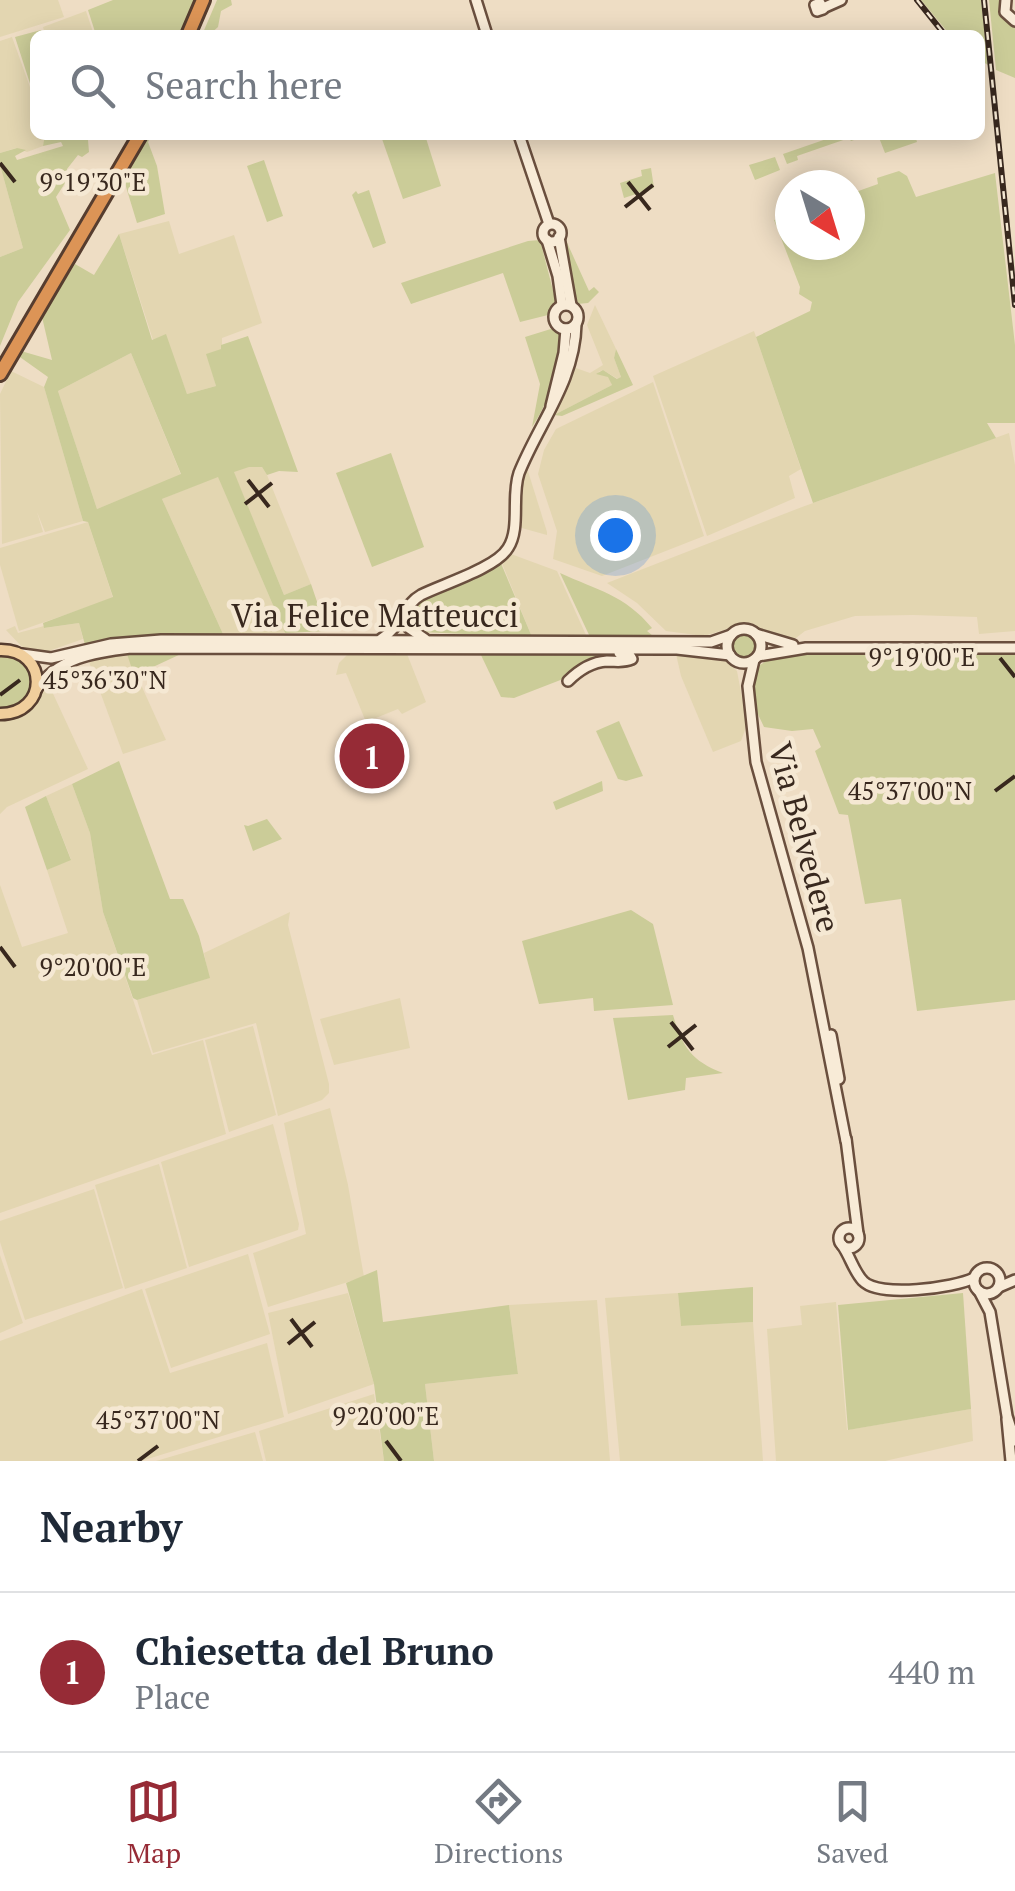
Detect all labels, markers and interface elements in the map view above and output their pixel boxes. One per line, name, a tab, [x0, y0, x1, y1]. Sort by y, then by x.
search box	[30, 30, 985, 140]
icon: search	[65, 58, 120, 113]
text: Search here	[145, 60, 343, 110]
text: 9°19'30"E	[40, 165, 146, 198]
north arrow	[775, 170, 865, 260]
your location	[590, 510, 641, 561]
street label: Via Felice Matteucci	[231, 594, 519, 636]
text: 9°19'00"E	[869, 640, 975, 673]
text: 45°36'30"N	[43, 663, 167, 696]
pin: 1	[340, 718, 404, 794]
street label: Via Belvedere	[759, 737, 851, 937]
text: 45°37'00"N	[848, 774, 972, 807]
text: 9°20'00"E	[40, 950, 146, 983]
text: 9°20'00"E	[333, 1399, 439, 1432]
text: 45°37'00"N	[96, 1403, 220, 1436]
text: Nearby	[40, 1498, 182, 1554]
text: Chiesetta del Bruno	[135, 1626, 494, 1676]
text: 1	[63, 1651, 82, 1693]
text: 440 m	[888, 1651, 975, 1693]
text: Place	[135, 1676, 210, 1718]
tab: Map	[126, 1774, 181, 1871]
tab: Directions	[434, 1774, 563, 1871]
tab: Saved	[816, 1774, 889, 1871]

